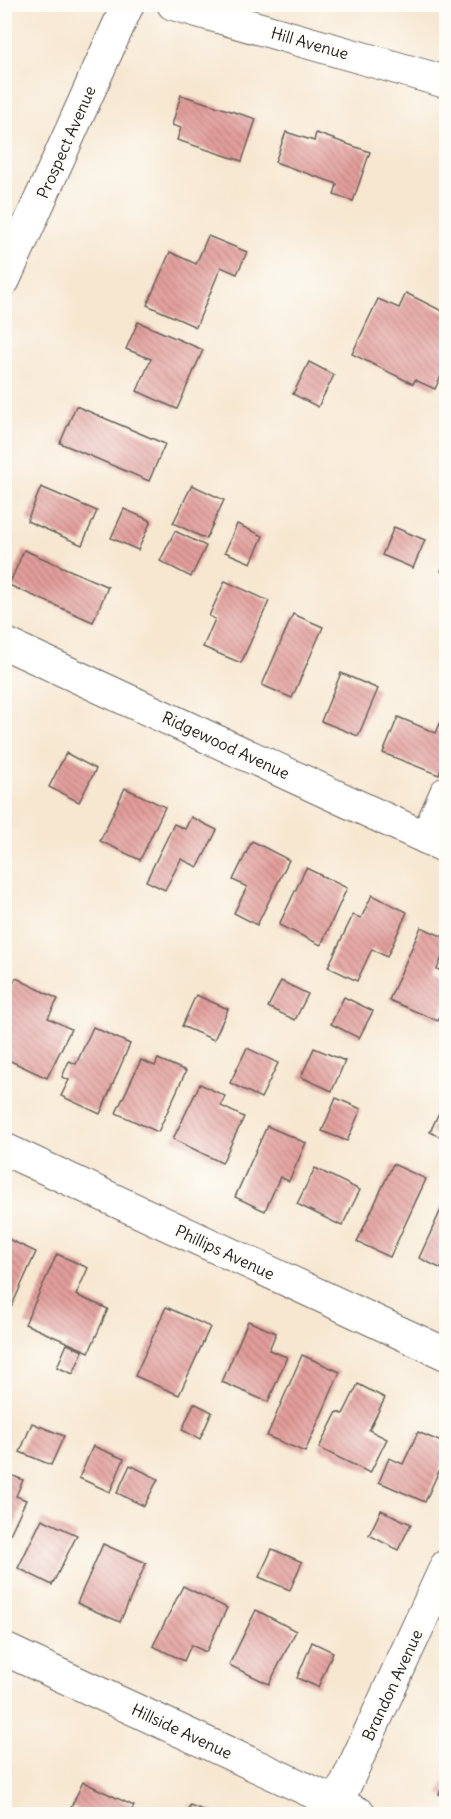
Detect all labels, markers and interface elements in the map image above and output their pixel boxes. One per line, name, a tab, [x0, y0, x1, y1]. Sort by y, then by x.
street label: Hill Avenue	[269, 22, 351, 64]
street label: Prospect Avenue	[32, 83, 100, 201]
street label: Ridgewood Avenue	[159, 707, 293, 783]
street label: Phillips Avenue	[172, 1220, 278, 1284]
street label: Brandon Avenue	[358, 1626, 426, 1744]
street label: Hillside Avenue	[129, 1699, 235, 1763]

